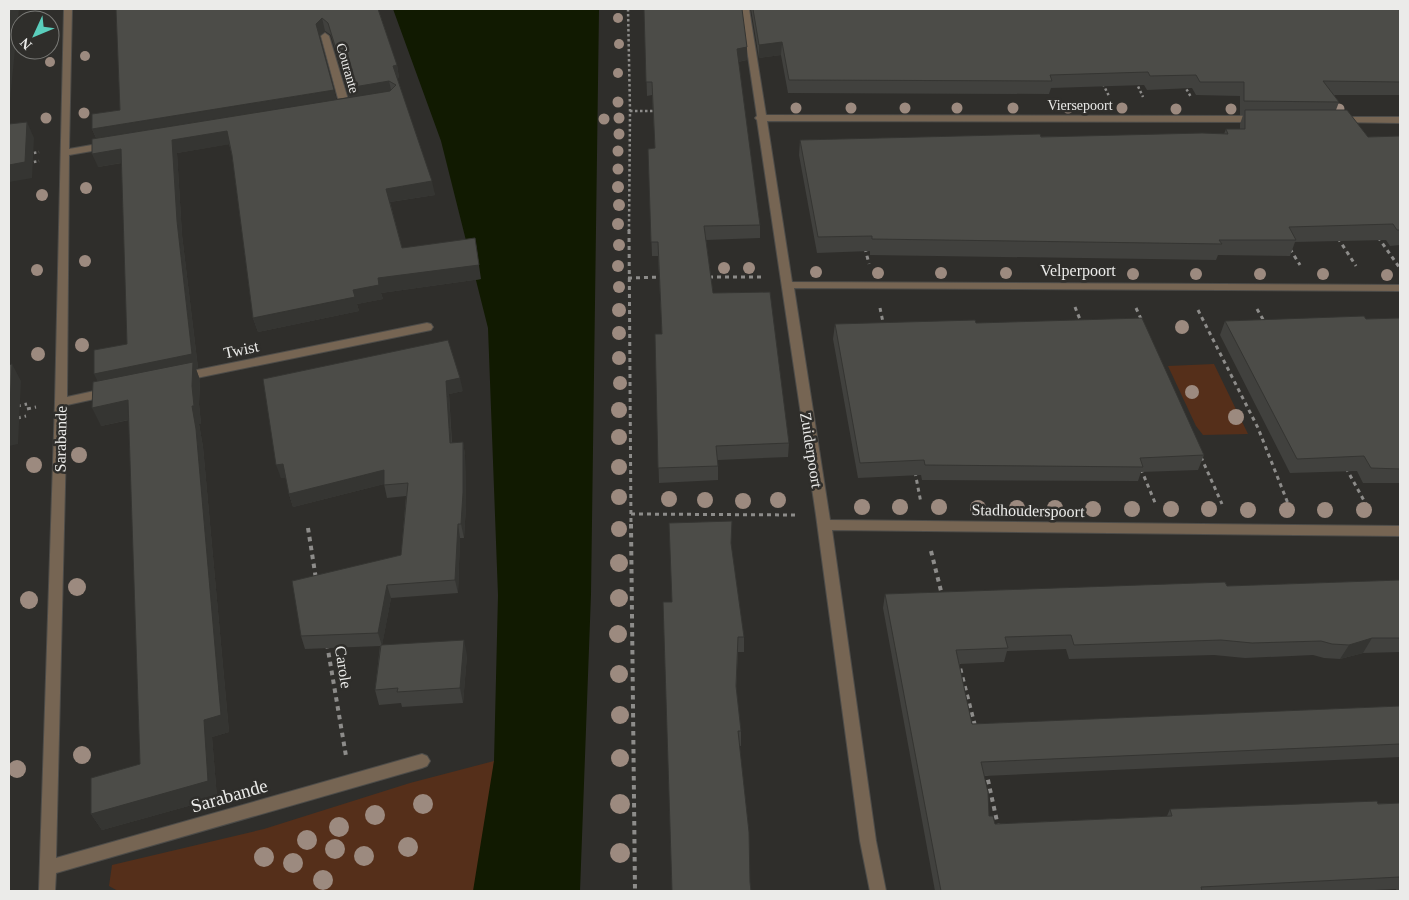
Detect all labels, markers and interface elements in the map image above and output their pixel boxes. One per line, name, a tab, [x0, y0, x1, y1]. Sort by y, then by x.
north arrow	[10, 10, 60, 60]
text: N	[17, 35, 35, 53]
street label: Courante	[333, 41, 362, 95]
street label: Viersepoort	[1047, 98, 1113, 113]
street label: Velperpoort	[1040, 262, 1116, 280]
street label: Twist	[222, 337, 261, 361]
street label: Sarabande	[51, 406, 70, 472]
street label: Zuiderpoort	[796, 411, 826, 490]
street label: Stadhouderspoort	[971, 501, 1085, 521]
street label: Carole	[332, 645, 355, 689]
street label: Sarabande	[188, 774, 270, 816]

